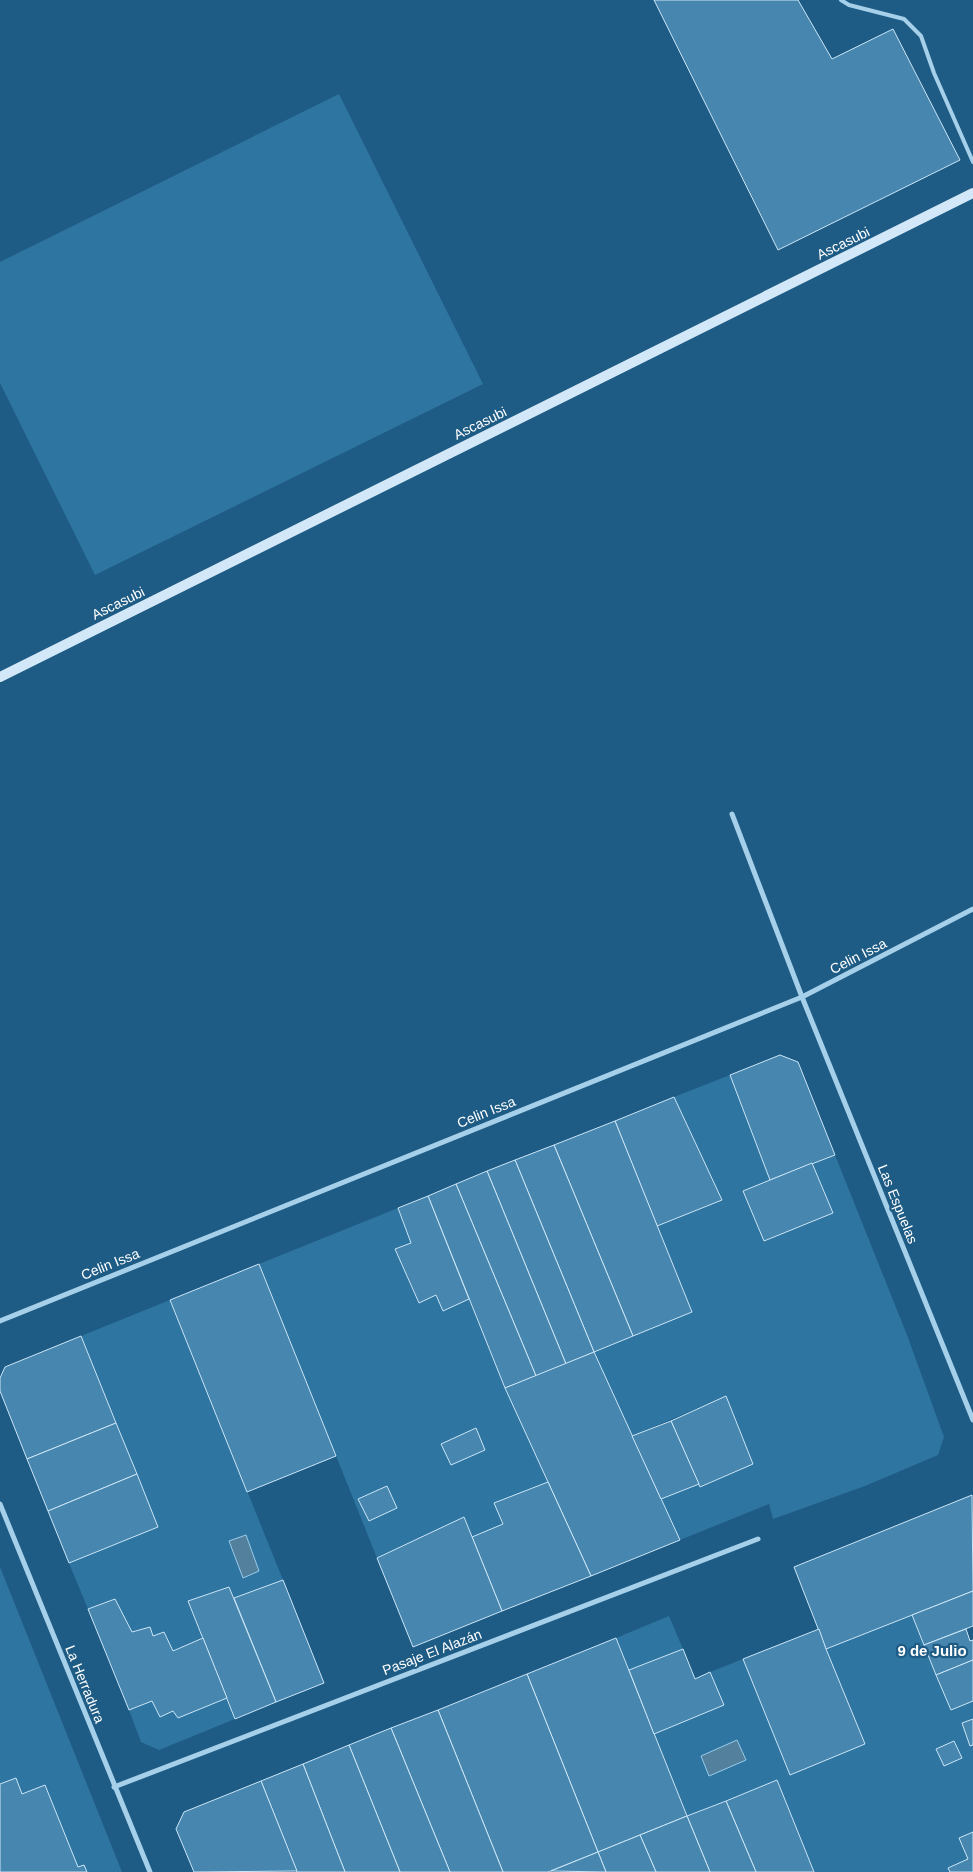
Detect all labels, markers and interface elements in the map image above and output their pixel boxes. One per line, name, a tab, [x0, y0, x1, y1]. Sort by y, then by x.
street label: Ascasubi	[814, 223, 872, 263]
street label: Ascasubi	[451, 403, 509, 443]
street label: Ascasubi	[89, 583, 147, 623]
street label: Celin Issa	[827, 935, 889, 977]
street label: Celin Issa	[455, 1093, 518, 1131]
street label: Las Espuelas	[875, 1162, 921, 1246]
street label: Celin Issa	[79, 1245, 142, 1283]
street label: Pasaje El Alazán	[380, 1626, 484, 1678]
district label: 9 de Julio	[897, 1642, 967, 1659]
street label: La Herradura	[62, 1643, 108, 1725]

